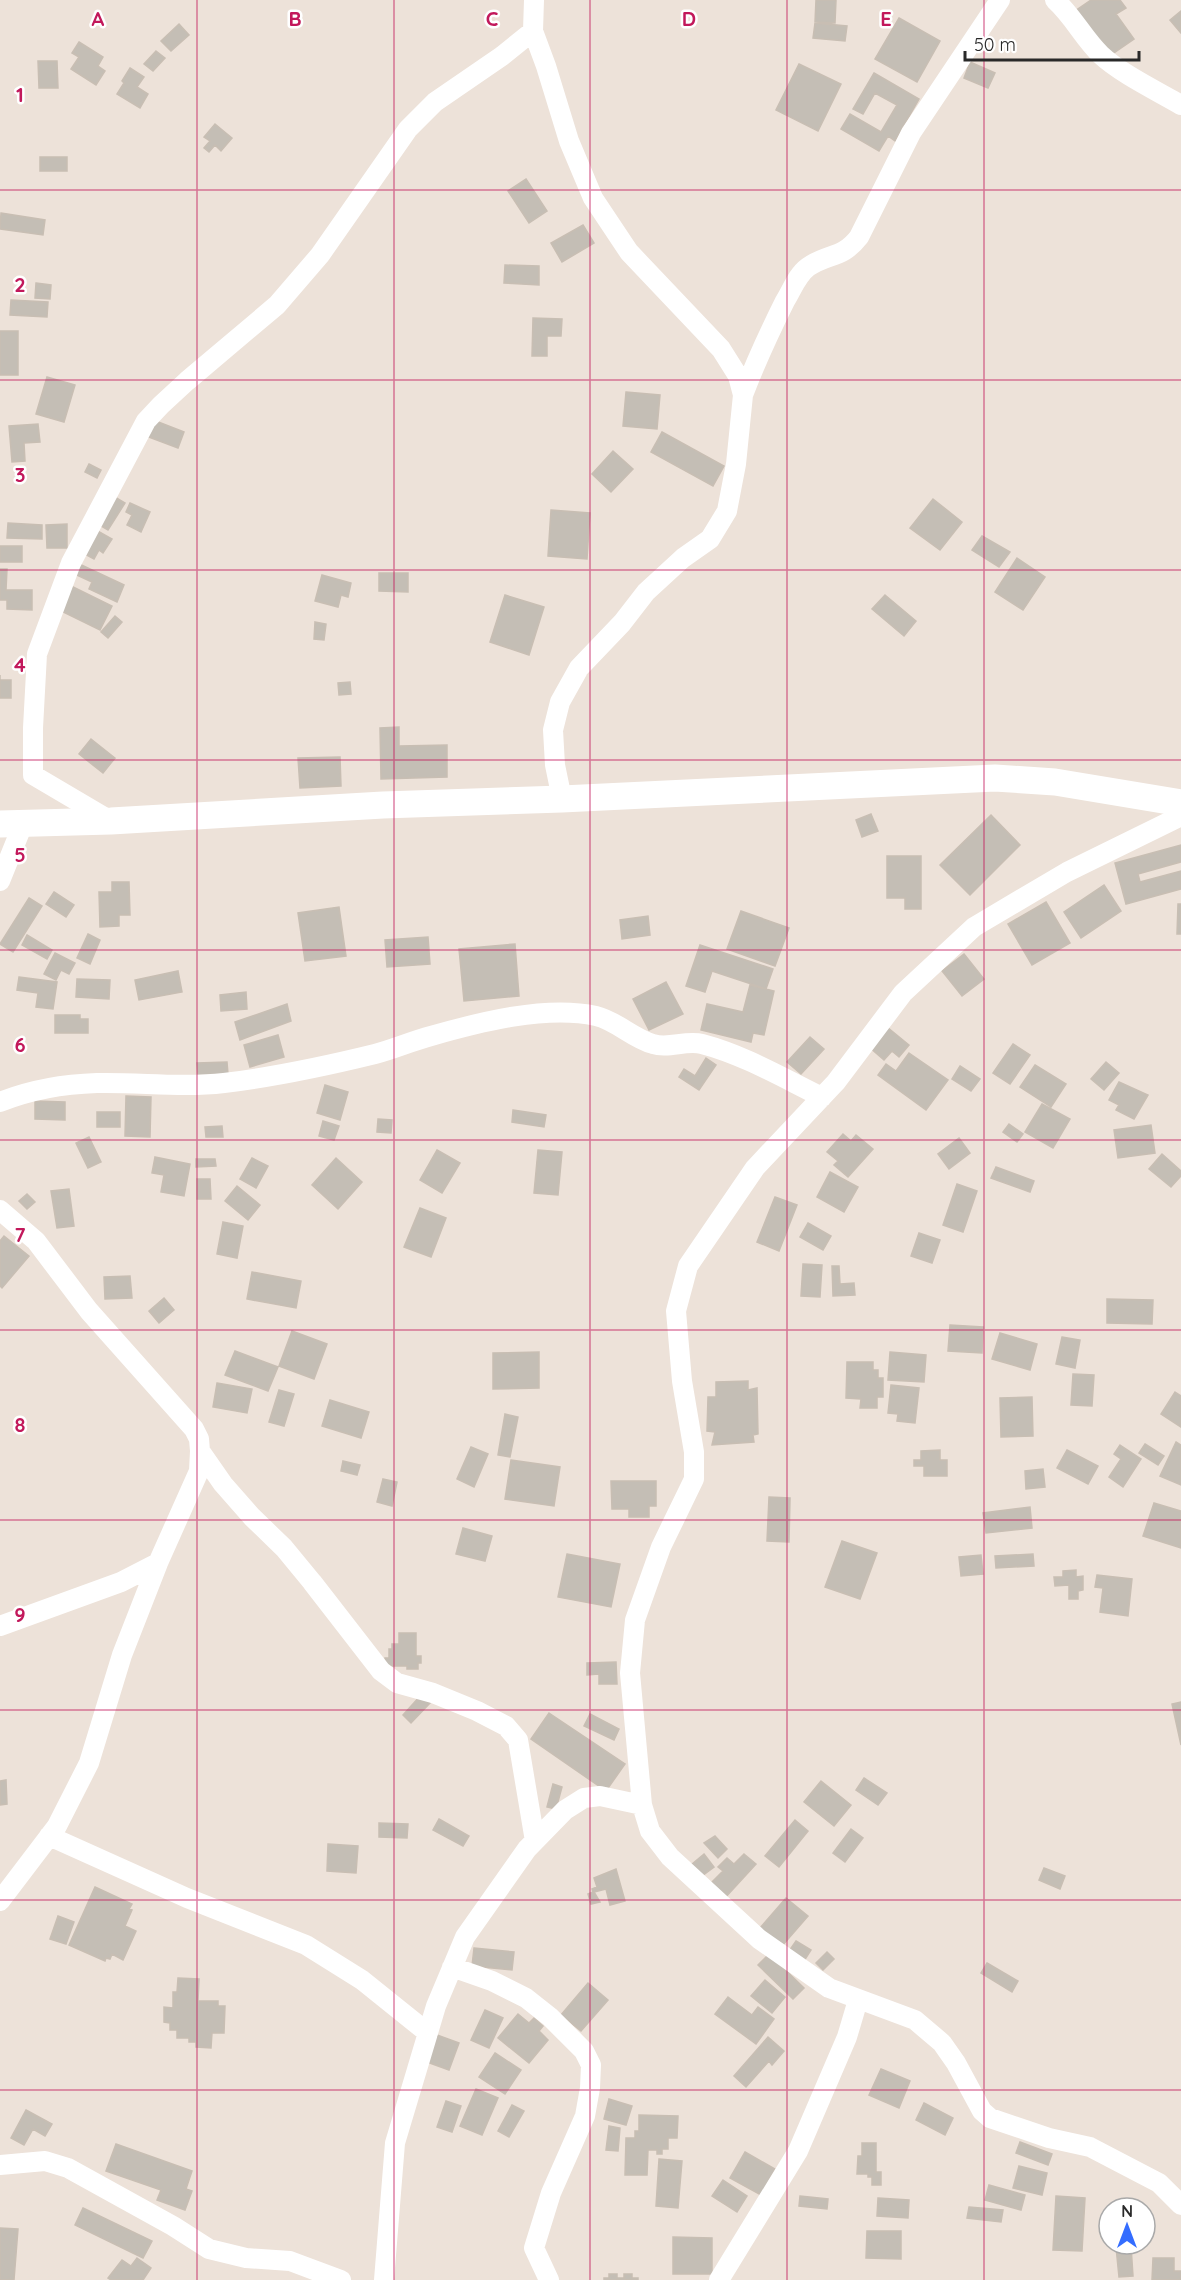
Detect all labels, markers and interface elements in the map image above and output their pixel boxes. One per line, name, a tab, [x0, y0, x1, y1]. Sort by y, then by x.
text: A	[92, 6, 105, 31]
text: B	[288, 6, 302, 31]
text: C	[486, 6, 499, 31]
text: D	[682, 6, 696, 31]
text: E	[880, 6, 892, 31]
scale bar	[965, 24, 1139, 62]
text: 50 m	[974, 33, 1016, 56]
text: 1	[16, 82, 24, 107]
text: 2	[14, 272, 26, 297]
text: 3	[15, 462, 25, 487]
text: 4	[14, 652, 26, 677]
text: 5	[14, 842, 26, 867]
text: 6	[14, 1032, 26, 1057]
text: 7	[15, 1222, 26, 1247]
text: 8	[15, 1412, 26, 1437]
text: 9	[14, 1602, 26, 1627]
north arrow	[1097, 2196, 1157, 2256]
text: N	[1121, 2201, 1133, 2221]

